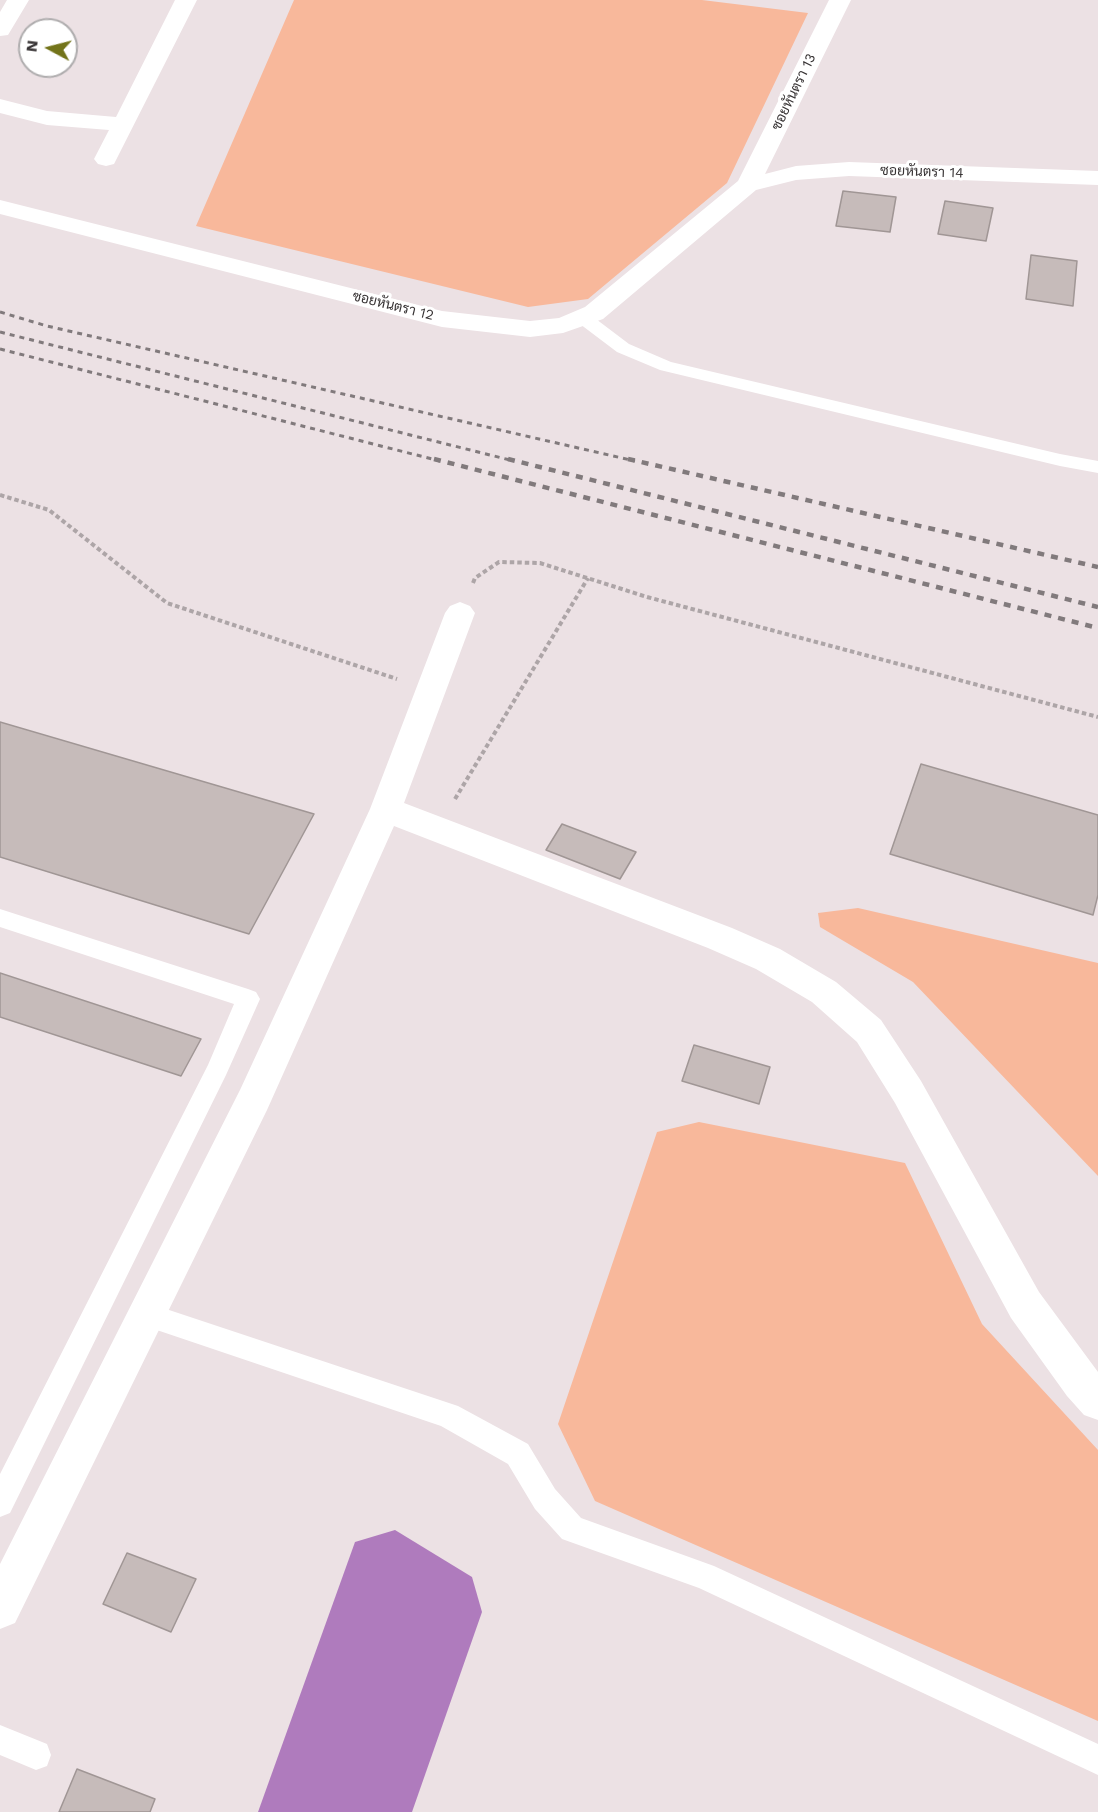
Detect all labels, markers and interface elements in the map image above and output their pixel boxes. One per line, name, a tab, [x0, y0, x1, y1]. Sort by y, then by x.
north arrow	[18, 18, 78, 78]
text: N	[21, 39, 42, 53]
street label: ซอยหันตรา 13	[768, 51, 820, 133]
street label: ซอยหันตรา 14	[880, 162, 964, 182]
street label: ซอยหันตรา 12	[351, 288, 435, 324]

